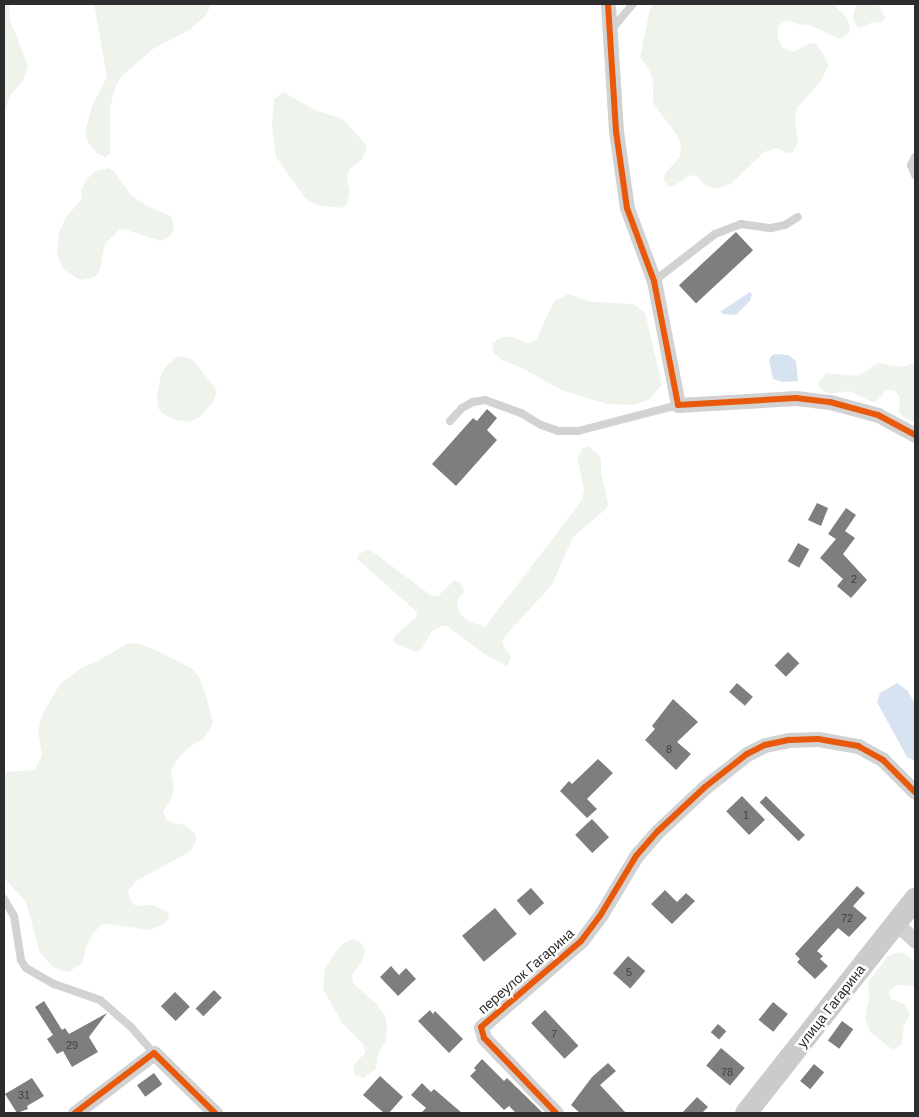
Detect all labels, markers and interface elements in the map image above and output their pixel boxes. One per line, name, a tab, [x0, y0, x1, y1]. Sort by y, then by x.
house number: 2	[851, 572, 857, 586]
house number: 8	[666, 742, 672, 756]
house number: 1	[743, 808, 749, 822]
house number: 72	[841, 911, 853, 925]
street label: переулок Гагарина	[474, 925, 578, 1017]
street label: улица Гагарина	[793, 961, 869, 1051]
house number: 5	[626, 965, 632, 979]
house number: 7	[551, 1027, 557, 1041]
house number: 29	[66, 1038, 78, 1052]
house number: 78	[721, 1065, 733, 1079]
house number: 31	[18, 1088, 30, 1102]

